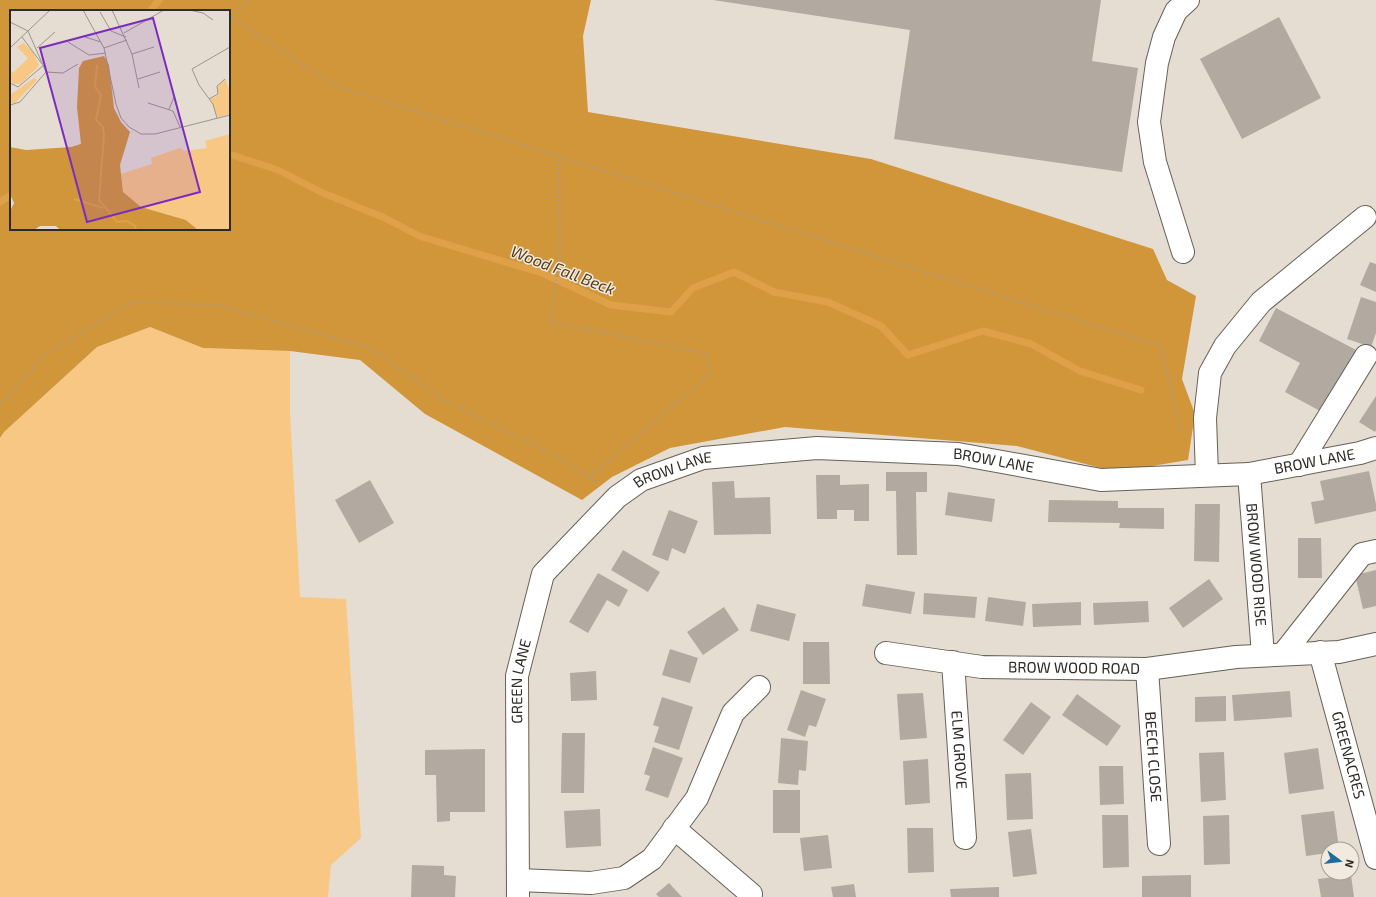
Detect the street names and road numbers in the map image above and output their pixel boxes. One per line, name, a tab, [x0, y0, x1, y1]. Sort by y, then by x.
street label: BROW LANE	[953, 444, 1036, 476]
street label: BROW LANE	[1272, 444, 1356, 477]
street label: BROW LANE	[629, 447, 712, 491]
street label: BROW WOOD RISE	[1243, 502, 1271, 627]
street label: GREEN LANE	[507, 637, 534, 724]
street label: BROW WOOD ROAD	[1008, 657, 1140, 677]
street label: GREENACRES	[1329, 709, 1370, 801]
street label: ELM GROVE	[948, 710, 972, 790]
street label: BEECH CLOSE	[1142, 711, 1166, 803]

